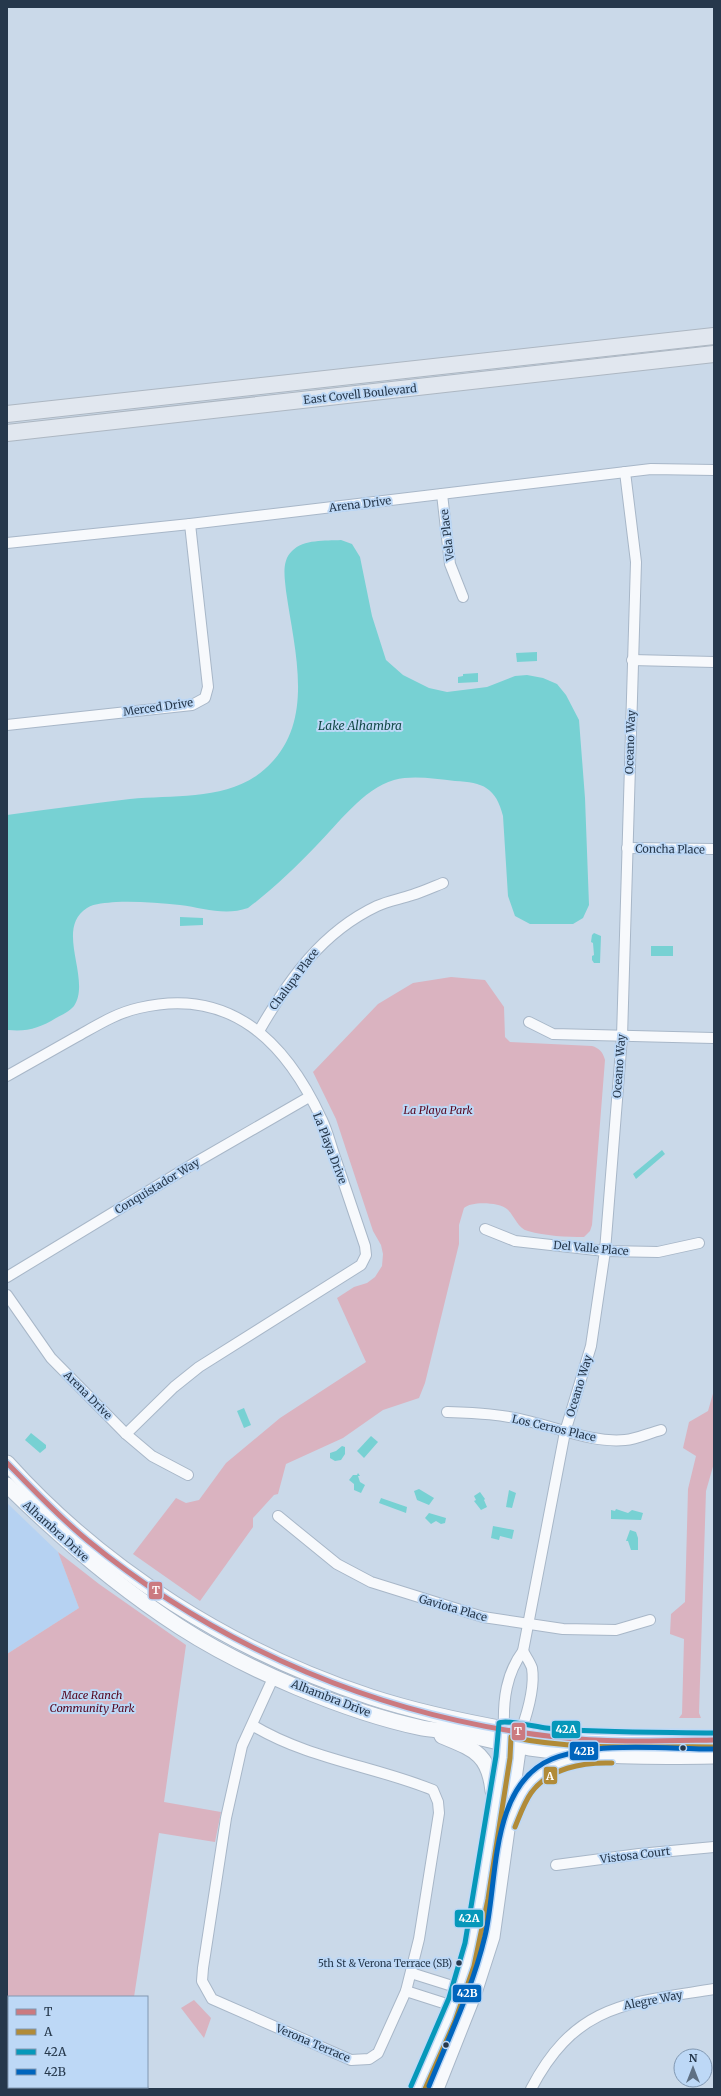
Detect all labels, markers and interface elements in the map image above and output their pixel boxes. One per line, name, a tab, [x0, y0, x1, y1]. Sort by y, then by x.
street label: East Covell Boulevard	[303, 381, 418, 407]
street label: Arena Drive	[327, 493, 392, 515]
street label: Vela Place	[437, 508, 457, 563]
street label: Merced Drive	[122, 695, 194, 719]
street label: Oceano Way	[622, 709, 638, 774]
water label: Lake Alhambra	[318, 718, 402, 733]
street label: Concha Place	[635, 841, 705, 857]
street label: Chalupa Place	[266, 945, 322, 1013]
street label: Oceano Way	[610, 1033, 628, 1099]
park label: La Playa Park	[404, 1103, 472, 1117]
street label: La Playa Drive	[310, 1110, 350, 1186]
street label: Conquistador Way	[112, 1155, 203, 1217]
street label: Del Valle Place	[553, 1238, 630, 1258]
street label: Oceano Way	[563, 1353, 595, 1419]
street label: Arena Drive	[60, 1367, 115, 1422]
street label: Los Cerros Place	[511, 1412, 598, 1445]
street label: Alhambra Drive	[19, 1497, 92, 1564]
line badge: T	[148, 1581, 163, 1600]
text: T	[152, 1583, 160, 1597]
street label: Gaviota Place	[417, 1592, 489, 1624]
street label: Alhambra Drive	[288, 1676, 373, 1720]
park label: Mace Ranch Community Park	[50, 1688, 134, 1715]
line badge: 42A	[551, 1720, 581, 1739]
line badge: T	[511, 1722, 526, 1741]
text: 42A	[556, 1722, 577, 1736]
text: T	[514, 1724, 522, 1738]
line badge: 42B	[569, 1741, 599, 1761]
unlabelled marker	[678, 1743, 688, 1753]
text: 42B	[574, 1744, 595, 1758]
line badge: A	[543, 1766, 558, 1785]
text: A	[545, 1769, 554, 1783]
street label: Vistosa Court	[598, 1844, 671, 1866]
line badge: 42A	[454, 1909, 484, 1928]
text: 42A	[459, 1911, 480, 1925]
place label: 5th St & Verona Terrace (SB)	[318, 1957, 452, 1970]
marker: 5th St & Verona Terrace (SB)	[454, 1958, 464, 1968]
line badge: 42B	[452, 1984, 482, 2003]
text: 42B	[457, 1986, 478, 2000]
street label: Alegre Way	[621, 1987, 684, 2013]
legend	[8, 1996, 148, 2088]
text: T	[44, 2004, 53, 2019]
street label: Verona Terrace	[273, 2021, 352, 2065]
text: A	[43, 2024, 53, 2039]
unlabelled marker	[441, 2040, 451, 2050]
text: 42A	[44, 2044, 67, 2059]
north arrow	[673, 2048, 713, 2088]
text: N	[689, 2051, 698, 2065]
text: 42B	[44, 2064, 66, 2079]

